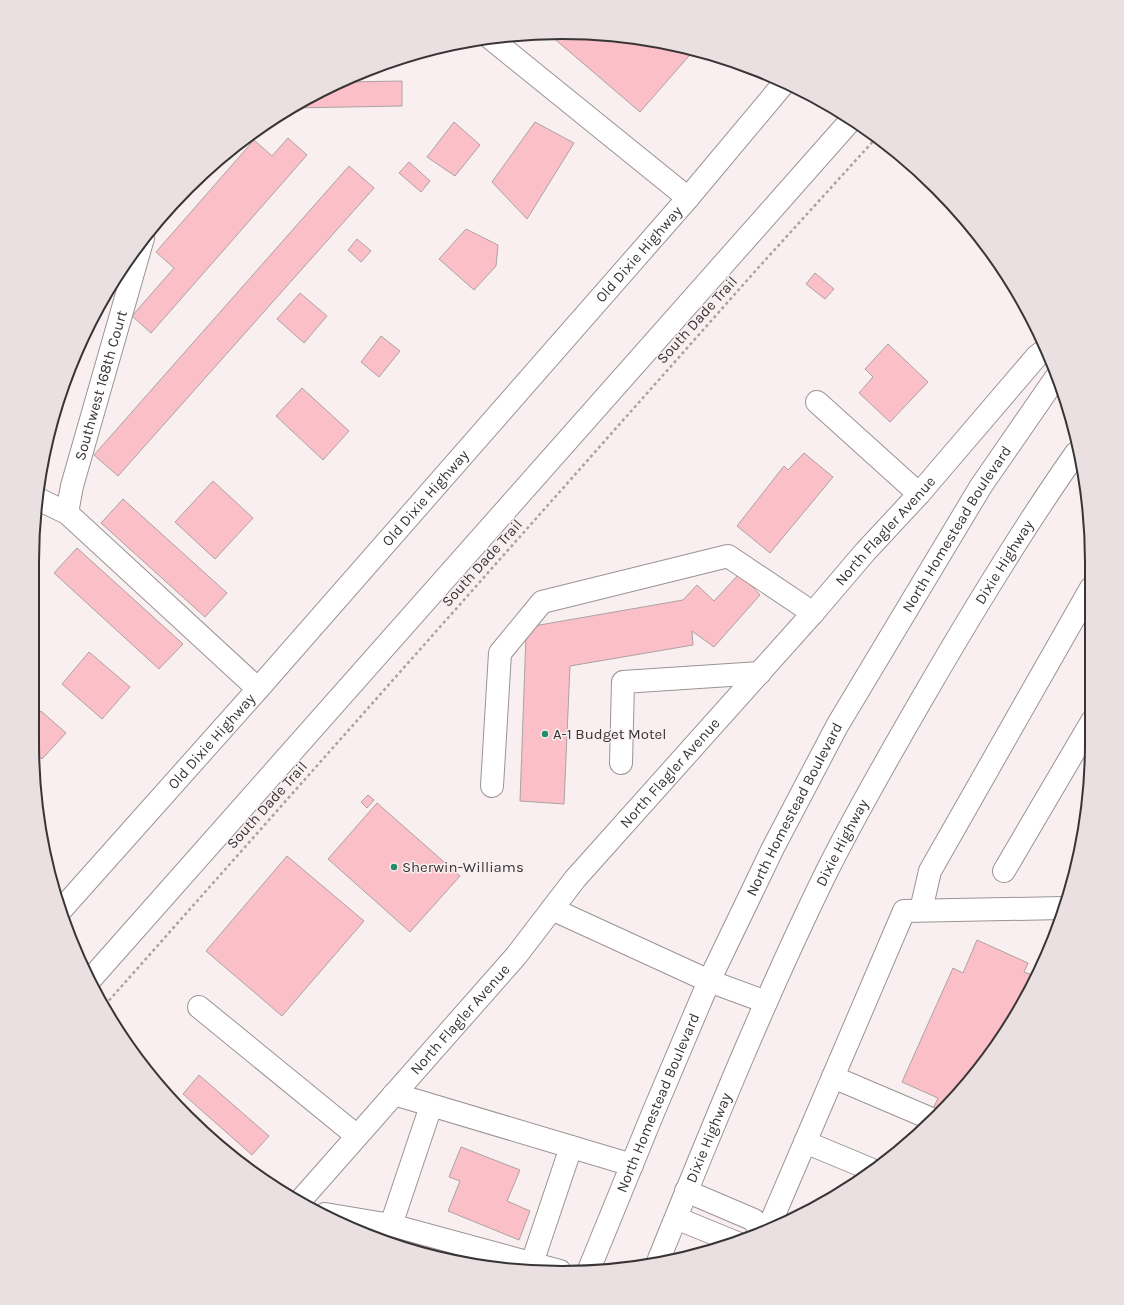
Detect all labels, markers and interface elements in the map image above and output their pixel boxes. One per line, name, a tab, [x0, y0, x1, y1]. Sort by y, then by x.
street label: Old Dixie Highway	[592, 202, 686, 306]
street label: South Dade Trail	[653, 272, 741, 368]
street label: Southwest 168th Court	[71, 308, 131, 463]
street label: North Homestead Boulevard	[898, 442, 1015, 616]
street label: Old Dixie Highway	[378, 446, 472, 550]
street label: North Flagler Avenue	[831, 472, 939, 589]
street label: South Dade Trail	[438, 515, 526, 611]
street label: Dixie Highway	[971, 517, 1037, 608]
street label: Old Dixie Highway	[164, 690, 259, 793]
street label: North Flagler Avenue	[616, 714, 724, 832]
street label: North Homestead Boulevard	[742, 719, 846, 899]
place label: A-1 Budget Motel	[553, 725, 666, 743]
marker: A-1 Budget Motel	[540, 729, 550, 739]
street label: South Dade Trail	[223, 757, 311, 853]
street label: Dixie Highway	[812, 796, 872, 889]
place label: Sherwin-Williams	[402, 858, 524, 876]
marker: Sherwin-Williams	[389, 862, 399, 872]
street label: North Flagler Avenue	[407, 961, 514, 1078]
street label: North Homestead Boulevard	[612, 1010, 703, 1195]
street label: Dixie Highway	[682, 1090, 735, 1186]

